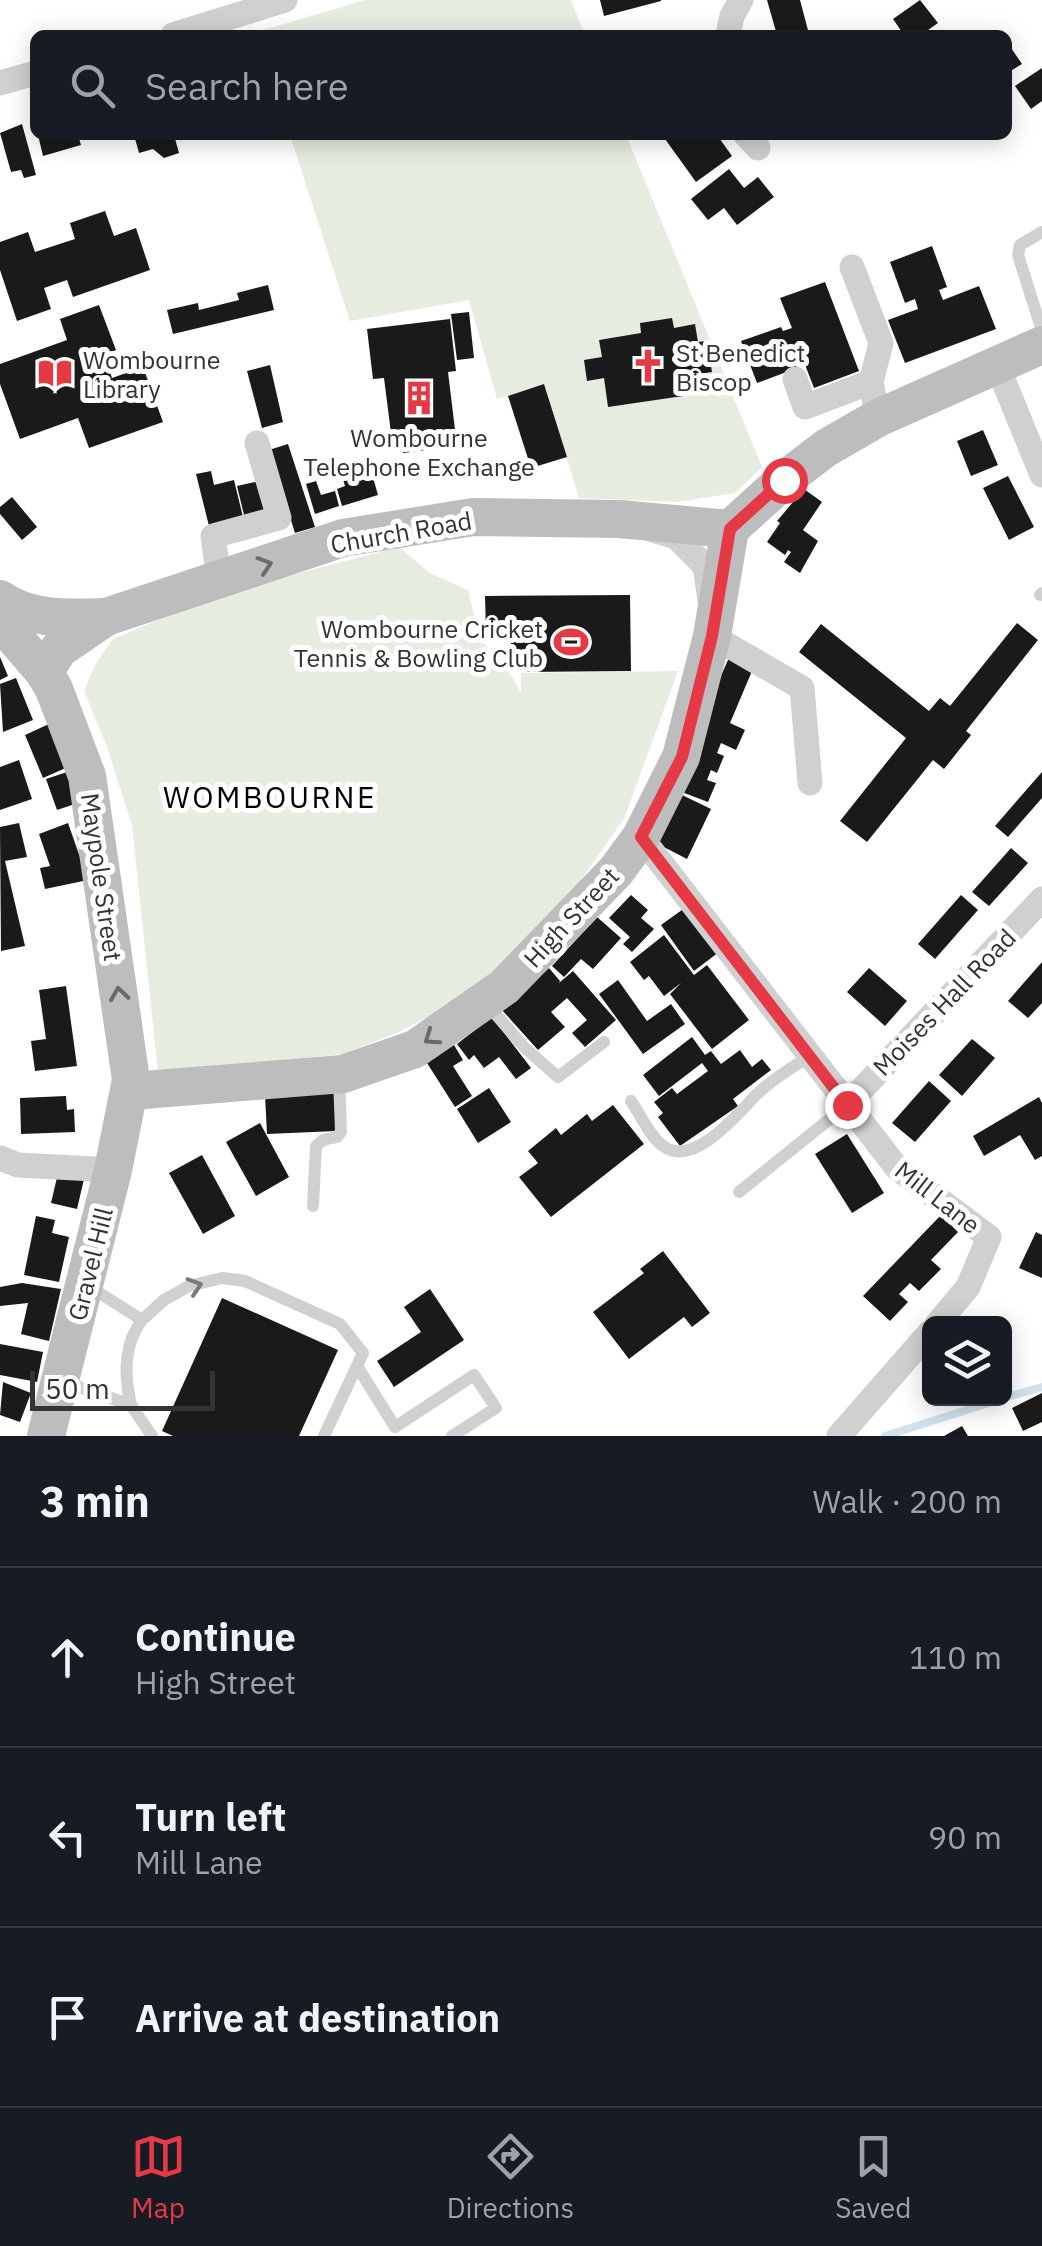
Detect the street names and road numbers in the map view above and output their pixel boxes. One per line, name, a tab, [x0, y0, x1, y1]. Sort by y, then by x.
street label: Church Road	[328, 503, 474, 561]
street label: Maypole Street	[74, 791, 130, 963]
street label: High Street	[516, 860, 626, 974]
street label: Moises Hall Road	[865, 921, 1023, 1083]
street label: Mill Lane	[889, 1153, 987, 1241]
street label: Gravel Hill	[60, 1204, 120, 1324]

